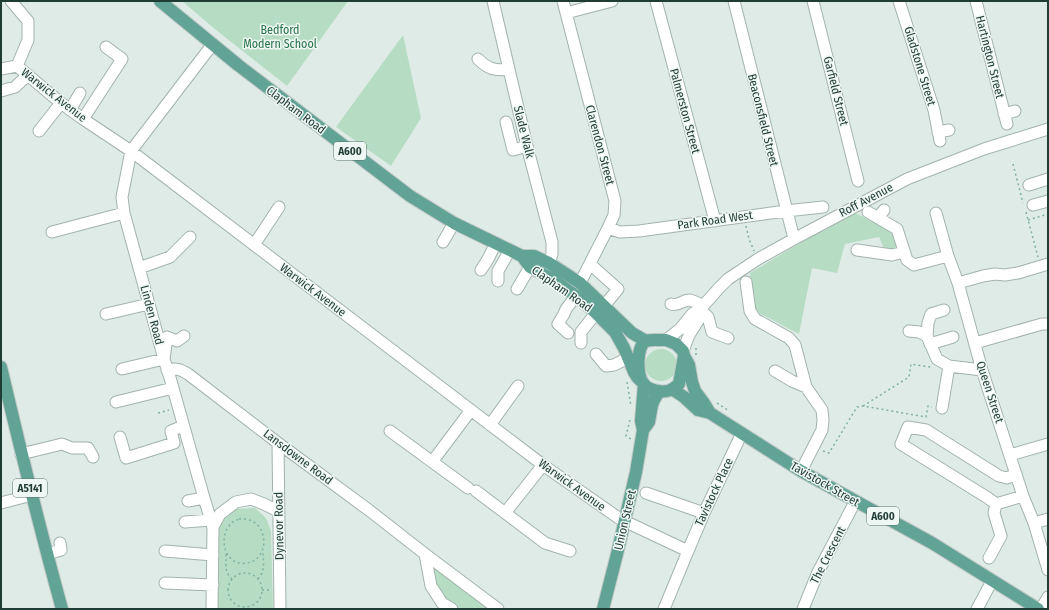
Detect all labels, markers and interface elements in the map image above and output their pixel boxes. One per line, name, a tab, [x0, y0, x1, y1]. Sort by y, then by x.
street label: Hartington Street	[973, 14, 1007, 100]
park label: Bedford Modern School	[243, 23, 317, 51]
street label: Gladstone Street	[901, 25, 939, 107]
street label: Garfield Street	[821, 55, 851, 127]
street label: Warwick Avenue	[18, 65, 90, 125]
street label: Palmerston Street	[667, 67, 703, 155]
street label: Beaconsfield Street	[745, 72, 781, 168]
street label: Clapham Road	[264, 83, 328, 137]
street label: Clarendon Street	[583, 103, 617, 187]
street label: Slade Walk	[511, 104, 537, 160]
road number: A600	[334, 142, 366, 160]
street label: Roff Avenue	[837, 180, 895, 220]
street label: Park Road West	[677, 208, 754, 232]
street label: Warwick Avenue	[277, 261, 349, 319]
street label: Clapham Road	[529, 263, 595, 315]
street label: Linden Road	[137, 284, 167, 346]
street label: Queen Street	[973, 359, 1007, 425]
street label: Lansdowne Road	[261, 426, 335, 488]
street label: Warwick Avenue	[536, 456, 608, 514]
street label: Tavistock Place	[692, 456, 736, 528]
street label: Tavistock Street	[788, 459, 862, 509]
road number: A5141	[13, 479, 47, 497]
street label: Union Street	[611, 488, 639, 551]
street label: Dynevor Road	[271, 492, 287, 560]
road number: A600	[867, 507, 899, 525]
street label: The Crescent	[808, 524, 848, 586]

